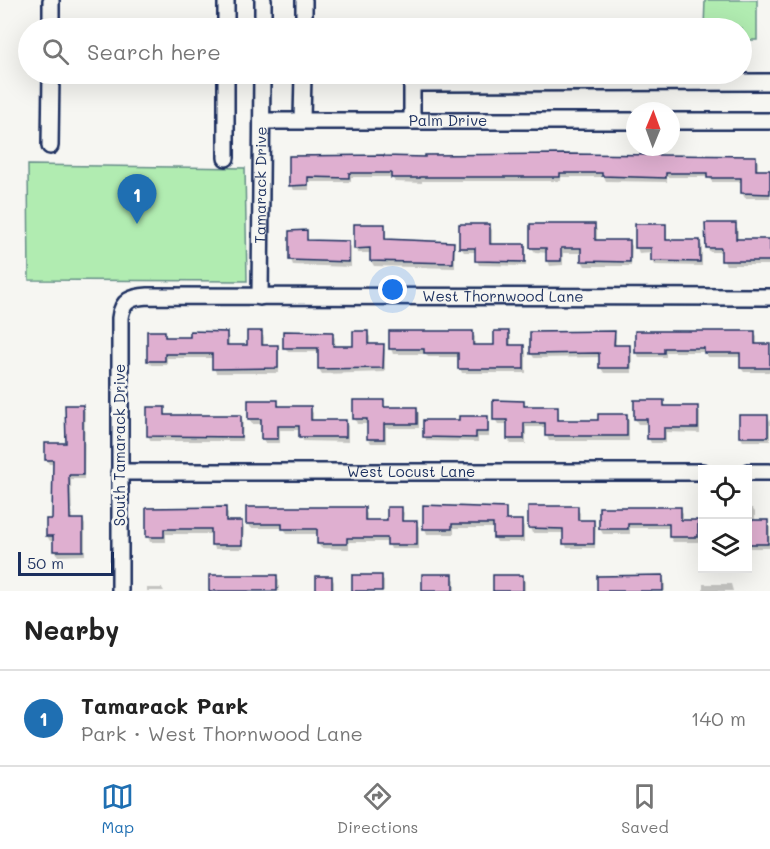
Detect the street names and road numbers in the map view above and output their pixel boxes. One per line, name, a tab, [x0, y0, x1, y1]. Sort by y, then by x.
street label: Palm Drive	[409, 110, 487, 130]
street label: Tamarack Drive	[249, 126, 271, 244]
street label: West Thornwood Lane	[422, 285, 584, 306]
street label: South Tamarack Drive	[109, 364, 129, 526]
street label: West Locust Lane	[347, 461, 475, 481]

